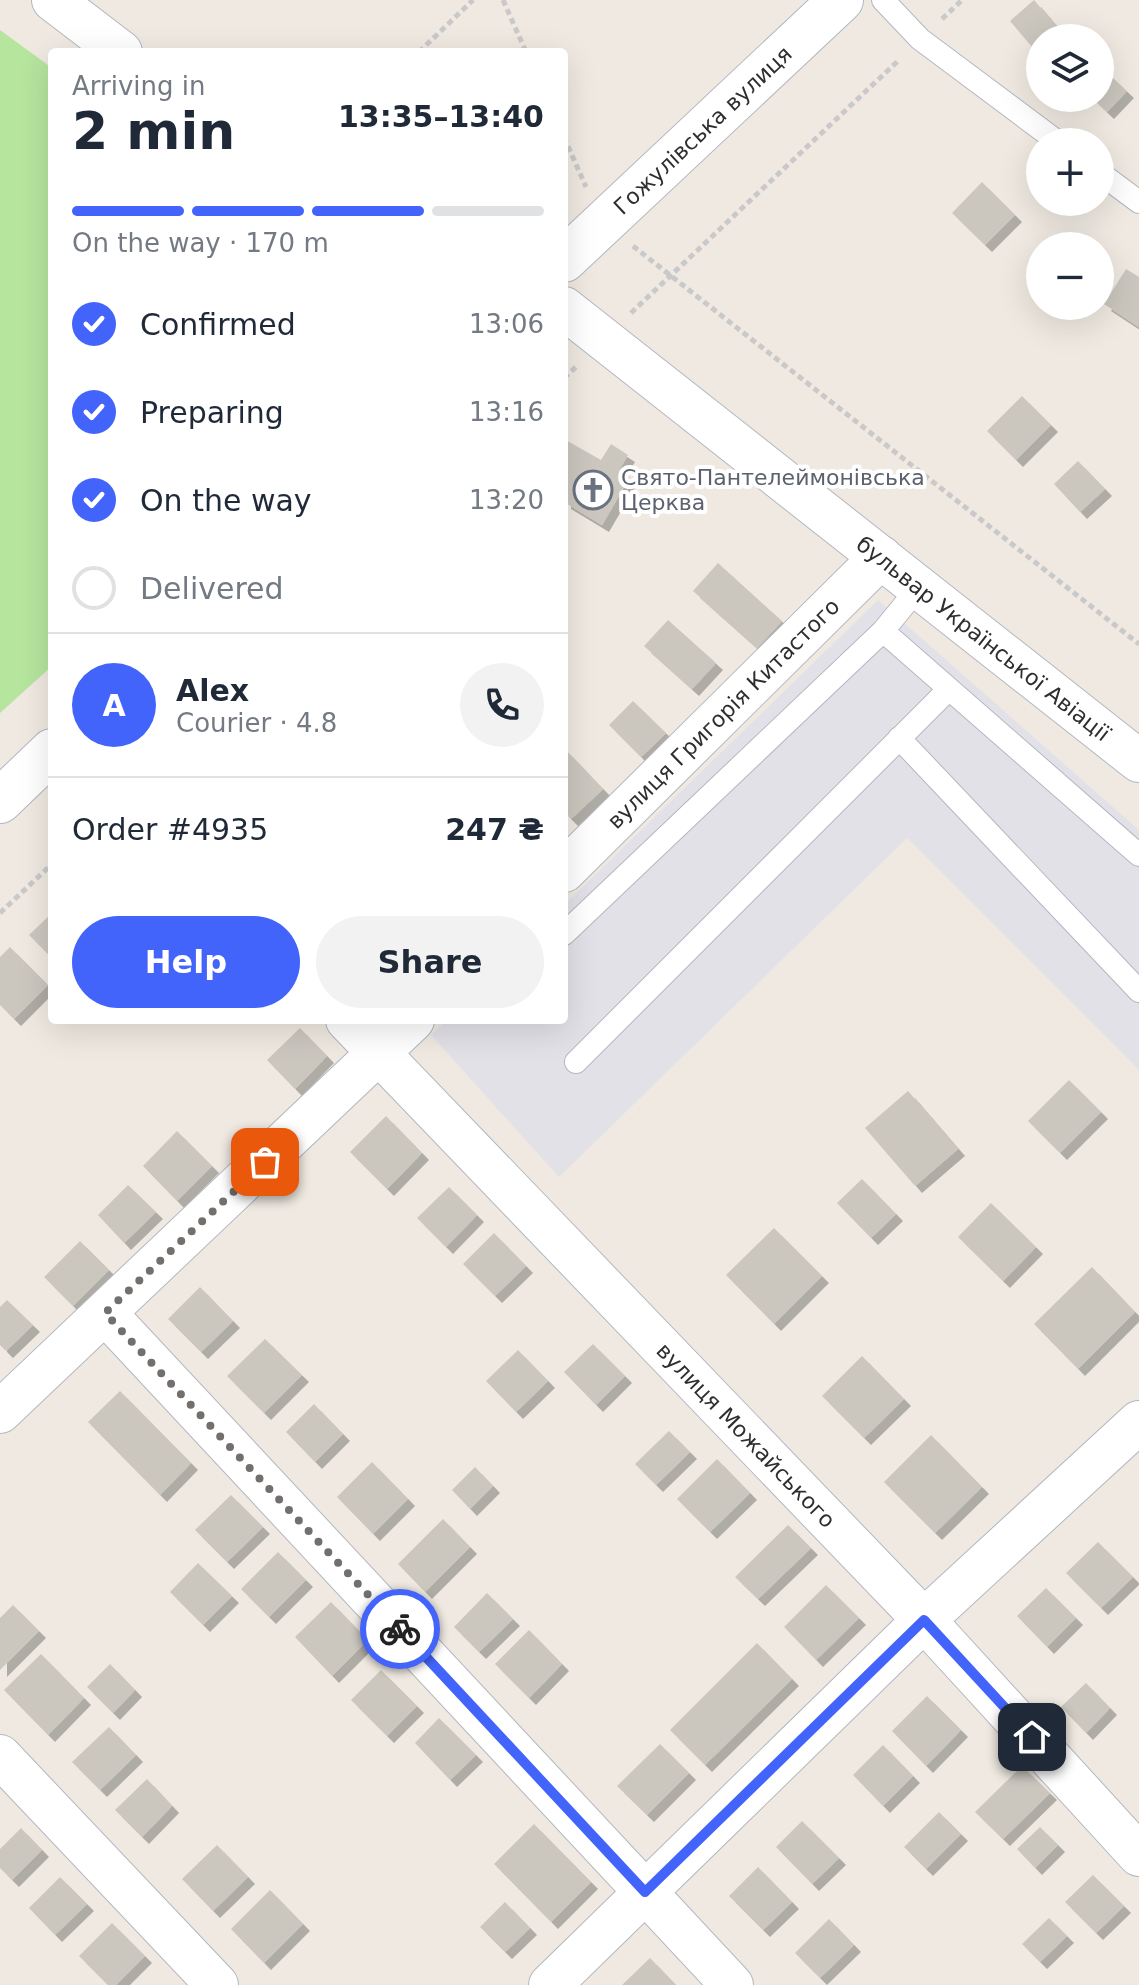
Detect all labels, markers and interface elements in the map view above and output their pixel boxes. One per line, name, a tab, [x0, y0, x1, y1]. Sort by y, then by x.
map controls	[1026, 24, 1114, 320]
button: layers	[1026, 24, 1114, 112]
street label: Гожулівська вулиця	[609, 41, 797, 219]
text: Arriving in	[72, 71, 206, 101]
text: 13:35–13:40	[338, 99, 544, 134]
text: 2 min	[72, 101, 235, 161]
button: +	[1026, 128, 1114, 216]
text: On the way · 170 m	[72, 228, 329, 258]
button: −	[1026, 232, 1114, 320]
icon: check	[72, 302, 116, 346]
text: Confirmed	[140, 307, 296, 342]
text: 13:06	[469, 309, 544, 339]
icon: check	[72, 390, 116, 434]
text: Preparing	[140, 395, 284, 430]
text: 13:16	[469, 397, 544, 427]
place label: Свято-Пантелеймонівська Церква	[621, 465, 925, 515]
church icon: Свято-Пантелеймонівська Церква	[572, 469, 614, 511]
icon: check	[72, 478, 116, 522]
text: On the way	[140, 483, 312, 518]
text: 13:20	[469, 485, 544, 515]
street label: бульвар Української Авіації	[852, 531, 1116, 746]
text: Delivered	[140, 571, 284, 606]
street label: вулиця Григорія Китастого	[602, 593, 844, 834]
button: phone	[460, 663, 544, 747]
text: Alex	[176, 673, 249, 708]
text: A	[102, 688, 126, 723]
text: Courier · 4.8	[176, 708, 337, 738]
text: Order #4935	[72, 812, 268, 847]
text: 247 ₴	[445, 812, 544, 847]
button: Help	[72, 916, 300, 1008]
button: Share	[316, 916, 544, 1008]
pin	[231, 1128, 299, 1196]
icon: bag	[243, 1140, 287, 1184]
street label: вулиця Можайського	[652, 1338, 841, 1533]
courier	[360, 1589, 440, 1669]
icon: bike	[378, 1607, 422, 1651]
pin	[998, 1703, 1066, 1771]
icon: home	[1010, 1715, 1054, 1759]

